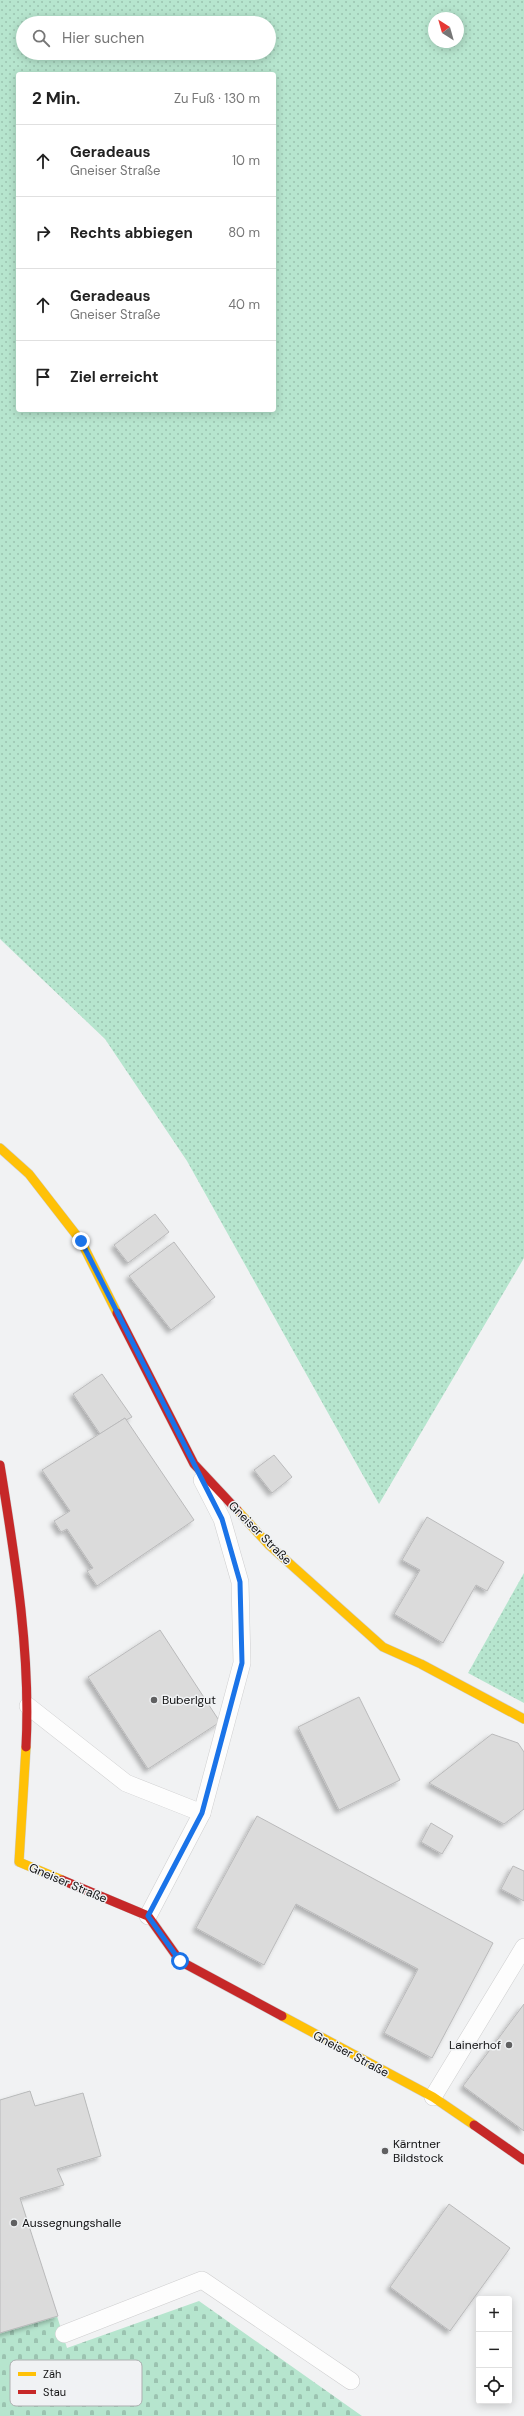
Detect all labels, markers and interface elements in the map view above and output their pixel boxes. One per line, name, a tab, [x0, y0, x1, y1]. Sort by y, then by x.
north arrow	[428, 12, 464, 48]
search box	[16, 16, 276, 60]
icon: search	[30, 27, 52, 49]
text: Hier suchen	[62, 28, 144, 48]
text: 2 Min.	[32, 87, 80, 109]
text: Zu Fuß · 130 m	[174, 90, 260, 107]
text: Geradeaus	[70, 142, 151, 162]
icon: ahead	[32, 150, 54, 172]
text: 10 m	[232, 152, 260, 169]
text: Gneiser Straße	[70, 162, 160, 179]
icon: right	[32, 222, 54, 244]
text: Rechts abbiegen	[70, 223, 193, 243]
text: 80 m	[228, 224, 260, 241]
text: Geradeaus	[70, 286, 151, 306]
icon: ahead	[32, 294, 54, 316]
text: 40 m	[228, 296, 260, 313]
text: Gneiser Straße	[70, 306, 160, 323]
icon: arrive	[32, 366, 54, 388]
text: Ziel erreicht	[70, 367, 159, 387]
route end	[72, 1232, 90, 1250]
street label: Gneiser Straße	[225, 1498, 295, 1568]
place label: Buberlgut	[162, 1692, 216, 1708]
marker: Buberlgut	[149, 1695, 159, 1705]
street label: Gneiser Straße	[27, 1859, 110, 1907]
route start	[171, 1952, 189, 1970]
street label: Gneiser Straße	[310, 2027, 392, 2081]
place label: Lainerhof	[449, 2037, 501, 2053]
marker: Lainerhof	[504, 2040, 514, 2050]
place label: Kärntner Bildstock	[393, 2136, 444, 2166]
marker: Kärntner Bildstock	[380, 2146, 390, 2156]
place label: Aussegnungshalle	[22, 2215, 121, 2231]
marker: Aussegnungshalle	[9, 2218, 19, 2228]
map controls	[476, 2296, 512, 2404]
button: +	[476, 2296, 512, 2332]
button: −	[476, 2332, 512, 2368]
legend	[10, 2360, 142, 2406]
text: Zäh	[43, 2367, 61, 2381]
button: locate	[476, 2368, 512, 2404]
text: Stau	[43, 2385, 66, 2399]

